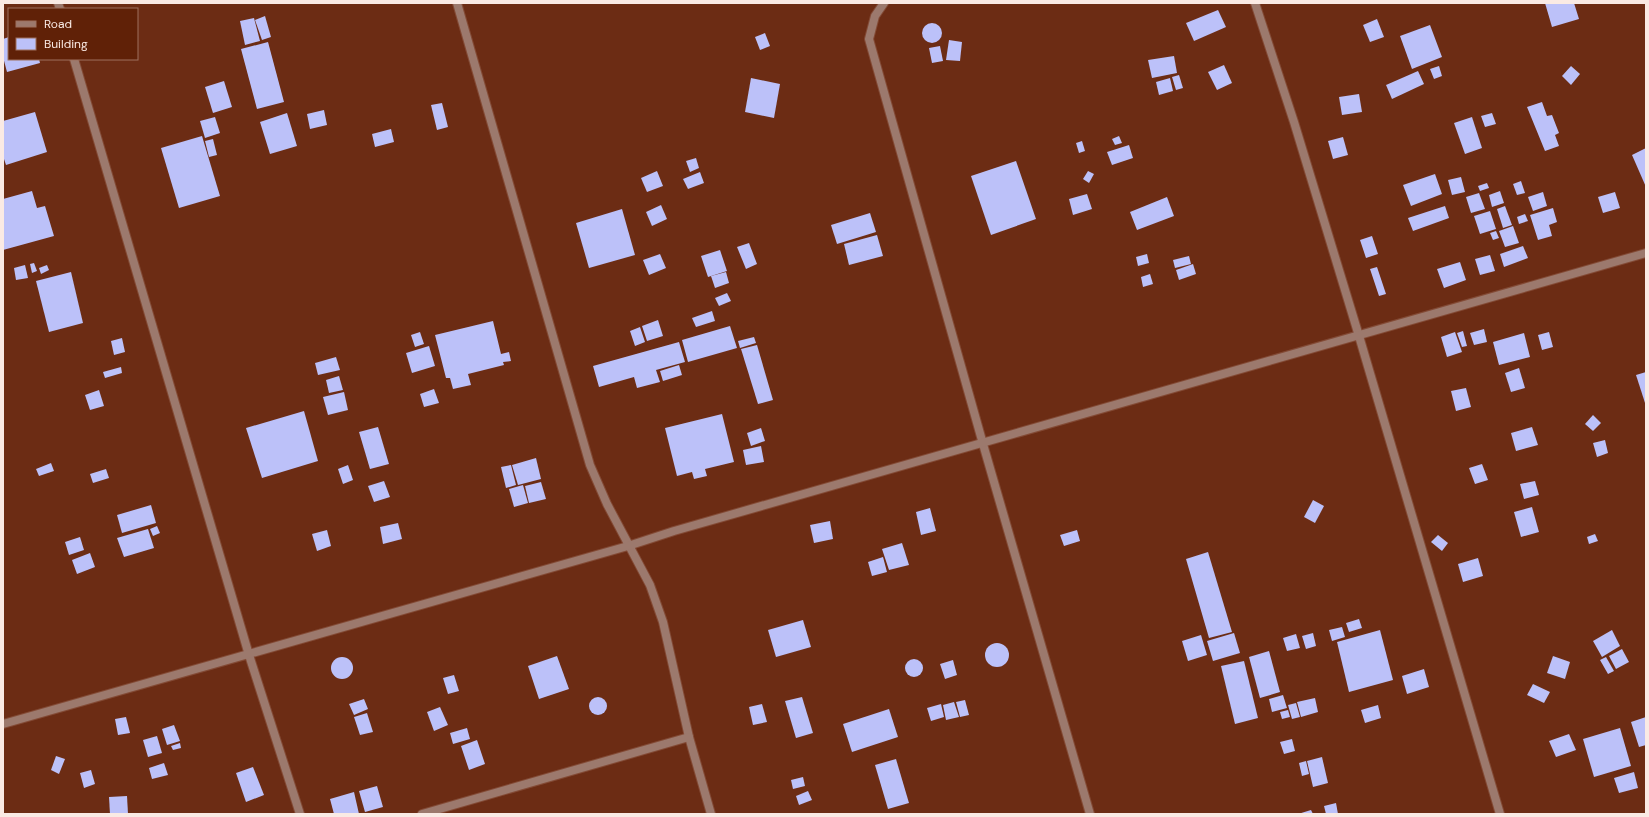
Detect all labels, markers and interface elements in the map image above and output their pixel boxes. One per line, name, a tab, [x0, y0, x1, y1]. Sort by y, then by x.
legend	[8, 8, 138, 60]
text: Road	[44, 16, 72, 32]
text: Building	[44, 36, 88, 52]

